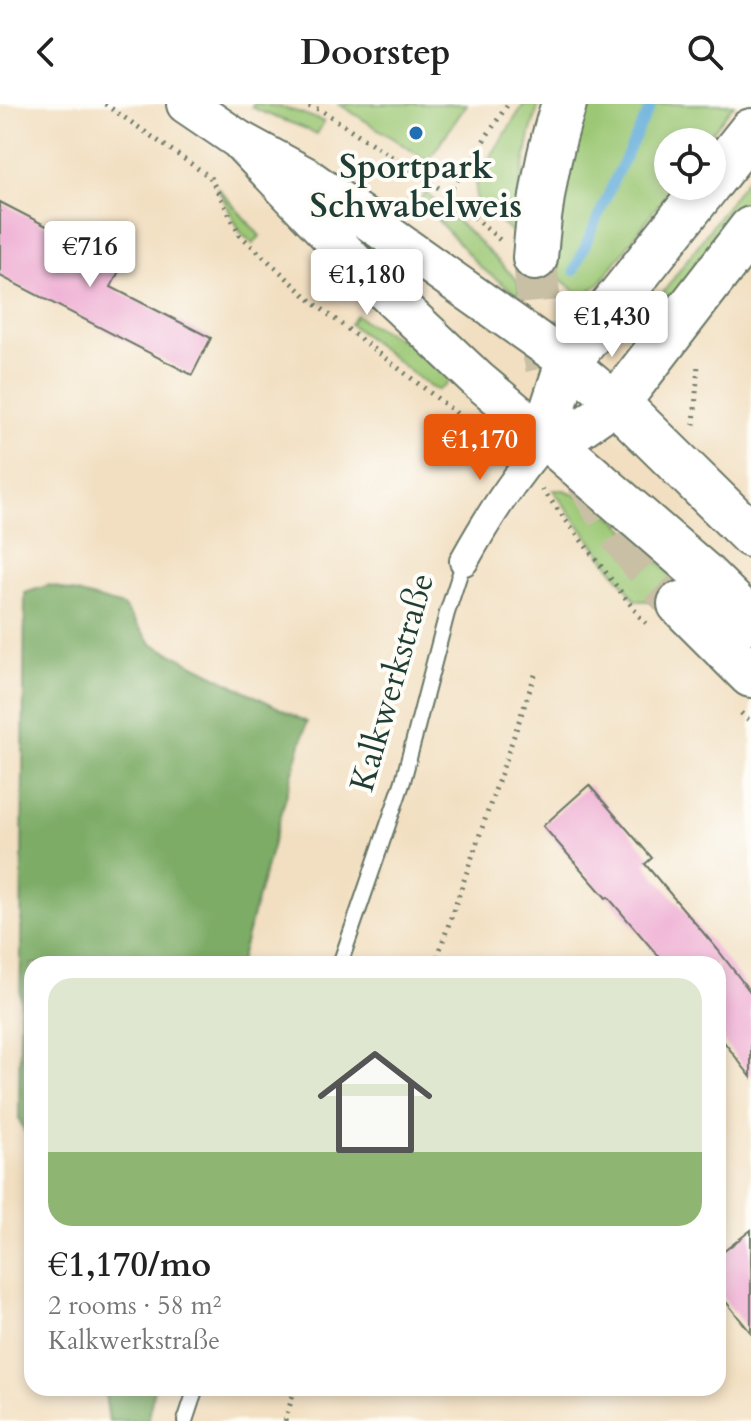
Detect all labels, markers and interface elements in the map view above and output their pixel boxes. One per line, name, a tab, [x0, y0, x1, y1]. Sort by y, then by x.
text: Doorstep	[300, 28, 451, 77]
icon: back	[24, 30, 68, 74]
icon: search	[683, 30, 727, 74]
marker: Sportpark Schwabelweis	[407, 124, 425, 142]
map controls	[654, 128, 726, 200]
button: locate	[654, 128, 726, 200]
place label: Sportpark Schwabelweis	[310, 144, 522, 229]
pin: €716	[43, 221, 137, 289]
text: €716	[62, 229, 118, 264]
pin: €1,180	[302, 249, 432, 317]
text: €1,180	[329, 257, 405, 292]
pin: €1,430	[547, 291, 677, 359]
text: €1,430	[574, 299, 650, 334]
pin: €1,170	[415, 414, 545, 482]
text: €1,170	[442, 422, 518, 457]
street label: Kalkwerkstraße	[339, 568, 445, 797]
icon: home	[303, 1030, 447, 1174]
text: €1,170/mo	[48, 1242, 211, 1288]
text: 2 rooms · 58 m²	[48, 1288, 221, 1323]
text: Kalkwerkstraße	[48, 1323, 220, 1358]

